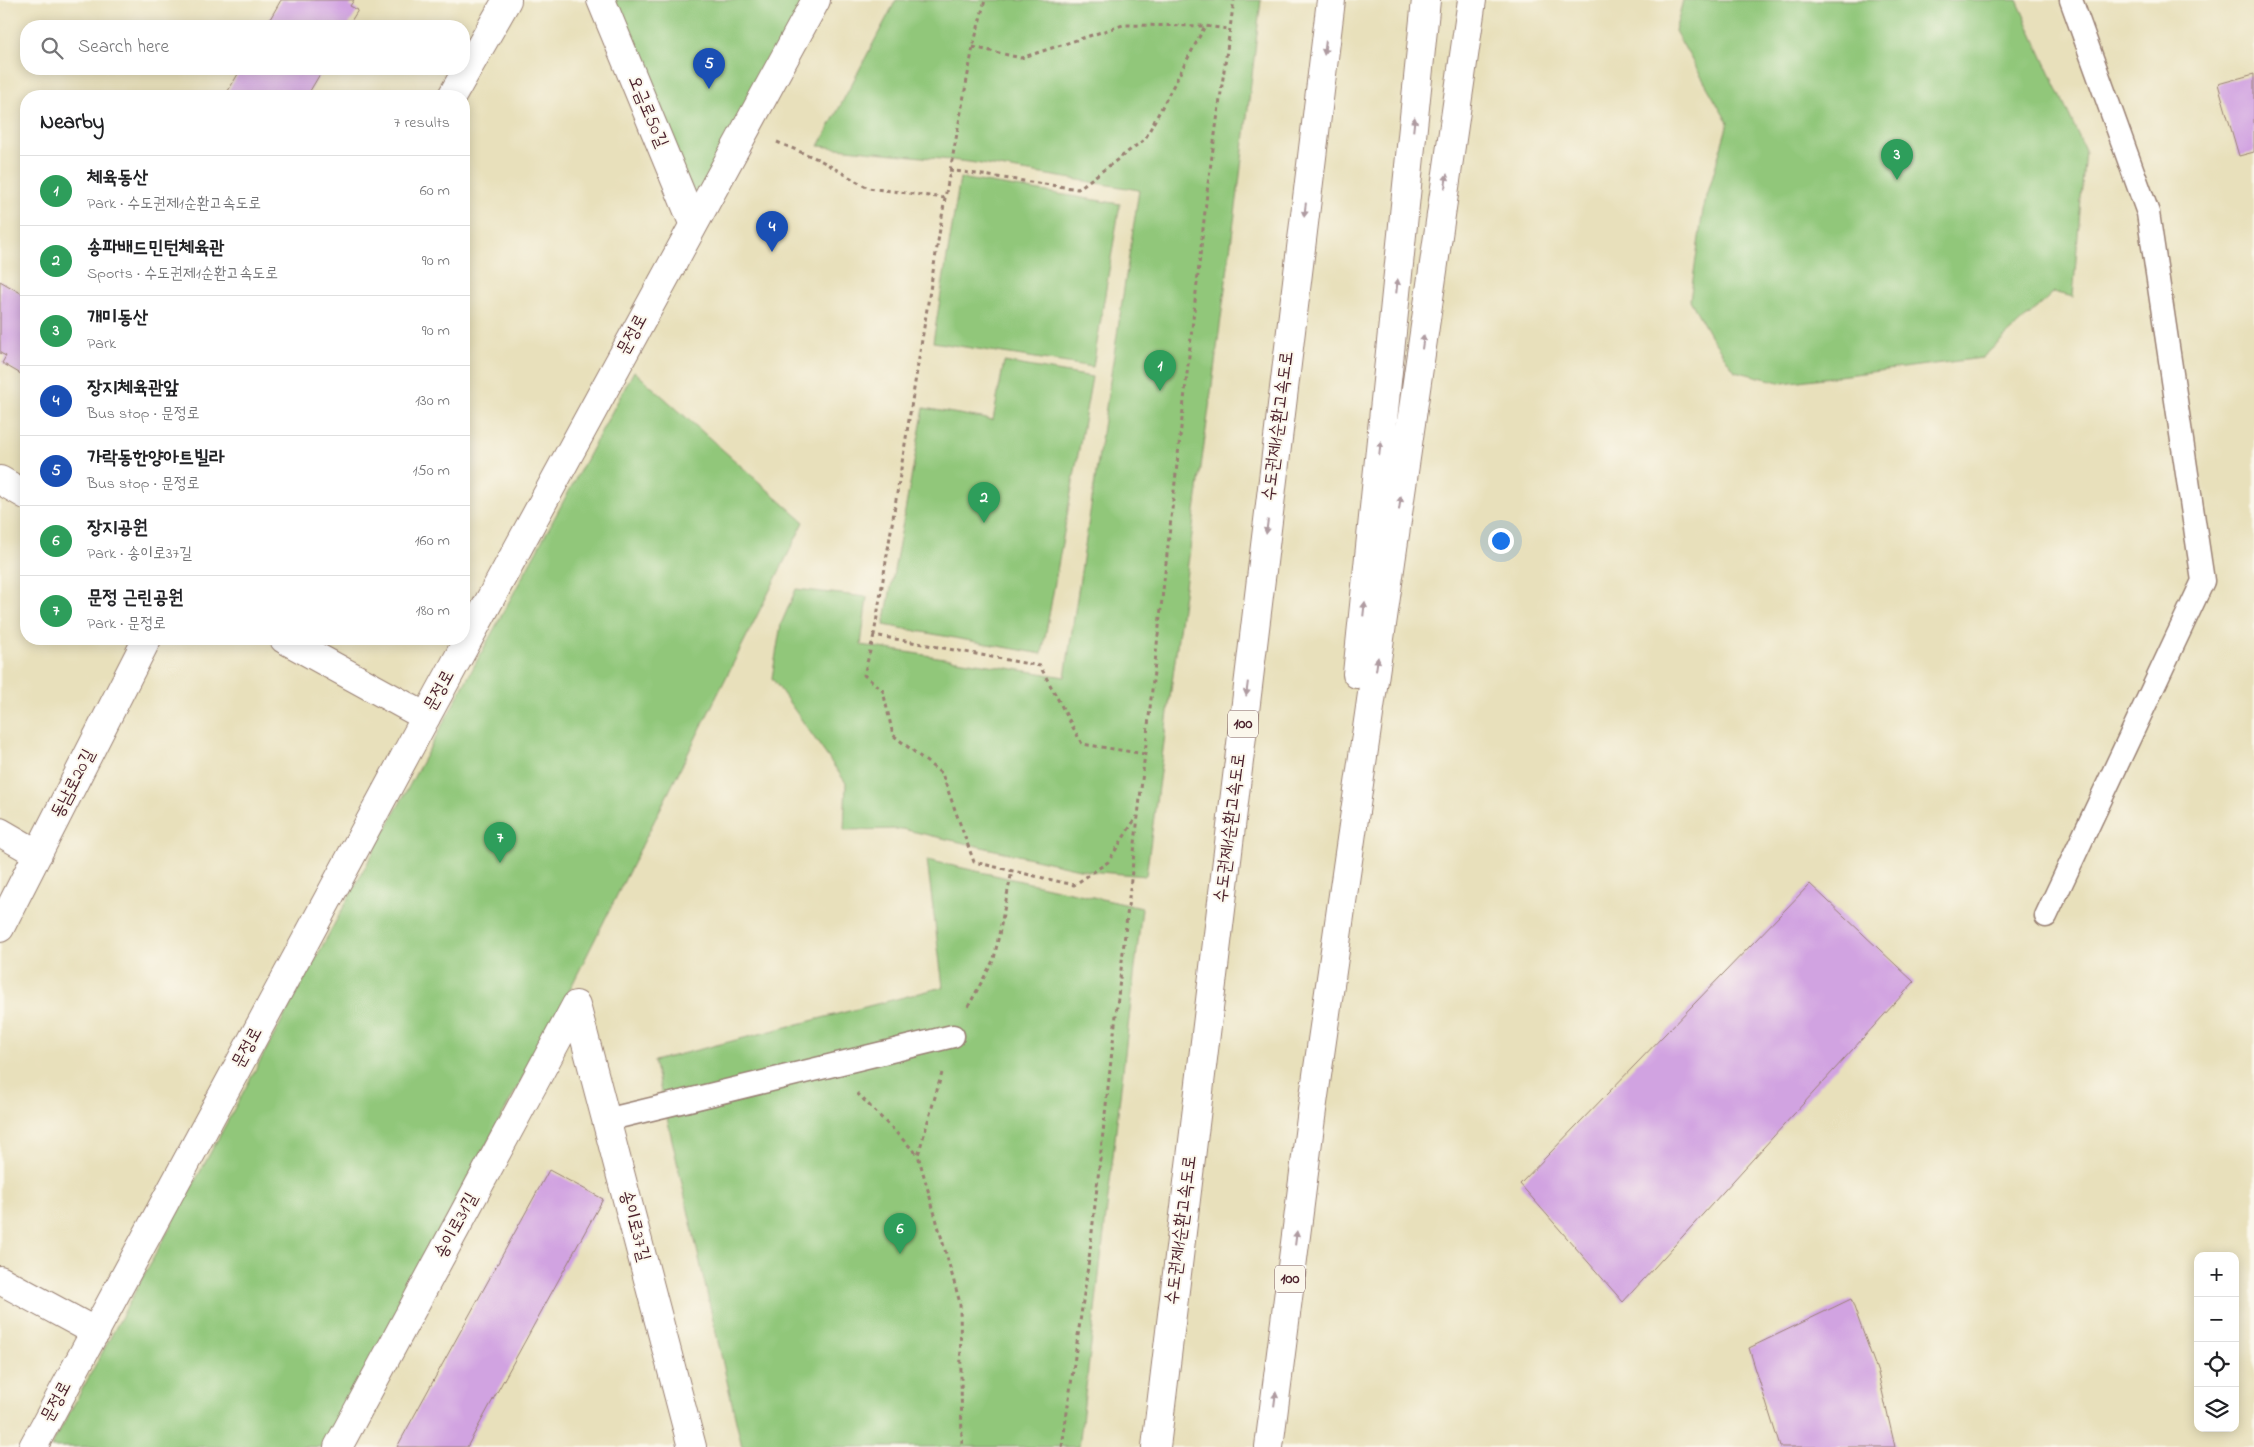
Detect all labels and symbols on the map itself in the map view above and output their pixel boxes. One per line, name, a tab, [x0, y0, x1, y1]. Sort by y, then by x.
one-way arrow	[1321, 41, 1329, 57]
pin: 5	[693, 48, 725, 89]
street label: 오금로50길	[620, 72, 674, 153]
one-way arrow	[1410, 116, 1418, 132]
pin: 3	[1881, 139, 1913, 180]
one-way arrow	[1442, 173, 1450, 189]
one-way arrow	[1301, 202, 1309, 218]
pin: 4	[756, 211, 788, 252]
one-way arrow	[1393, 278, 1401, 294]
street label: 문정로	[611, 310, 655, 360]
one-way arrow	[1419, 334, 1427, 350]
pin: 1	[1144, 350, 1176, 391]
street label: 수도권제1순환고속도로	[1257, 350, 1301, 502]
one-way arrow	[1377, 439, 1385, 455]
pin: 2	[968, 482, 1000, 523]
one-way arrow	[1396, 495, 1404, 511]
one-way arrow	[1263, 520, 1271, 536]
your location	[1488, 528, 1514, 554]
one-way arrow	[1360, 601, 1368, 617]
one-way arrow	[1373, 655, 1381, 671]
street label: 문정로	[418, 666, 462, 716]
one-way arrow	[1243, 681, 1251, 697]
road number: 100	[1228, 711, 1258, 738]
street label: 동남로20길	[45, 744, 103, 823]
street label: 수도권제1순환고속도로	[1209, 752, 1253, 904]
pin: 7	[484, 822, 516, 863]
street label: 문정로	[226, 1023, 270, 1073]
street label: 수도권제1순환고속도로	[1160, 1154, 1204, 1306]
street label: 송이로37길	[612, 1187, 656, 1265]
street label: 송이로31길	[429, 1188, 485, 1263]
pin: 6	[884, 1213, 916, 1254]
one-way arrow	[1292, 1229, 1300, 1245]
road number: 100	[1275, 1266, 1305, 1292]
street label: 문정로	[35, 1377, 79, 1427]
one-way arrow	[1271, 1390, 1279, 1406]

